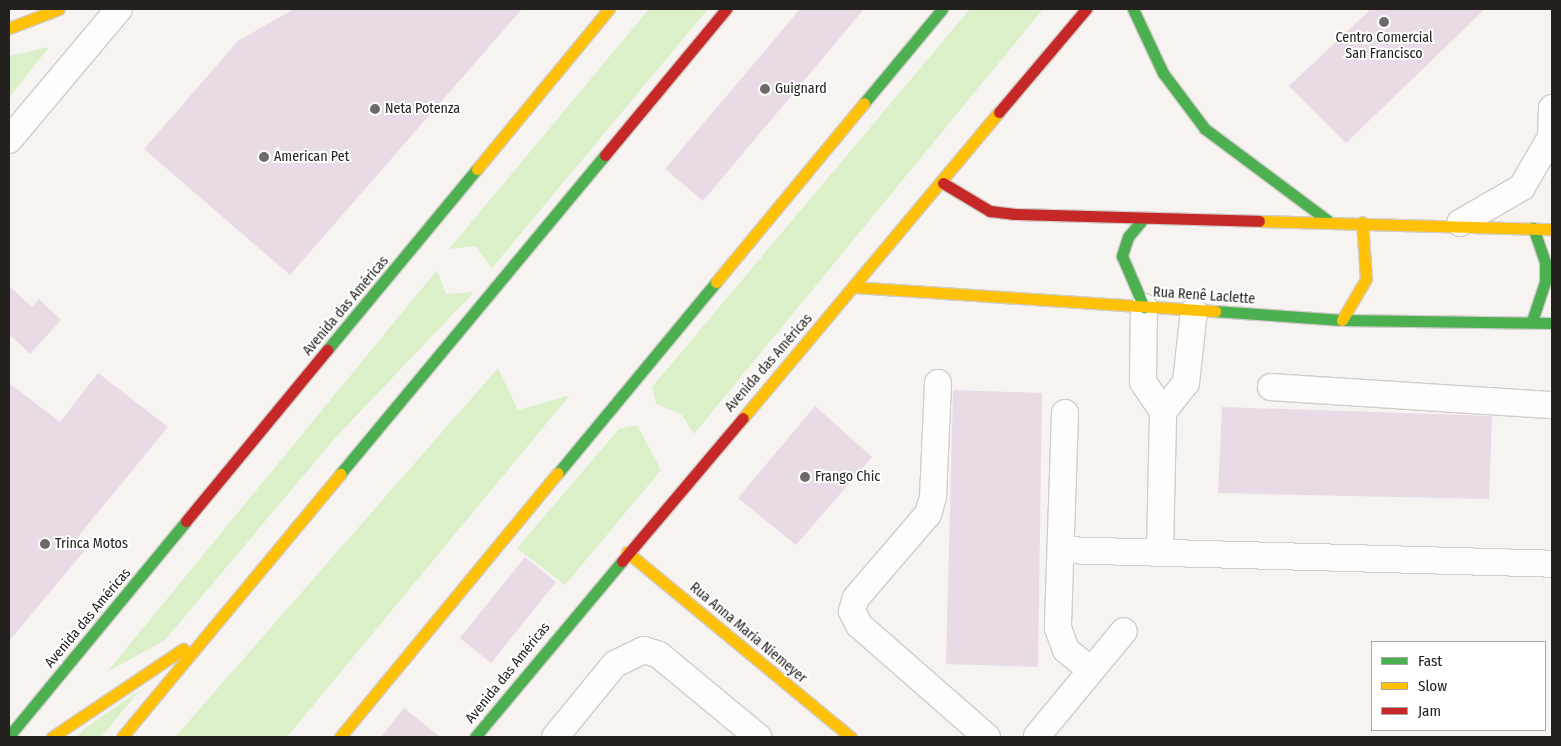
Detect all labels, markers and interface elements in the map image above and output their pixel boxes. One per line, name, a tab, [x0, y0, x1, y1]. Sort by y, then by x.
marker: Centro Comercial San Francisco	[1378, 16, 1390, 28]
place label: Centro Comercial San Francisco	[1335, 30, 1433, 62]
place label: Guignard	[775, 81, 827, 97]
marker: Guignard	[759, 83, 771, 95]
place label: Neta Potenza	[385, 101, 460, 117]
marker: Neta Potenza	[369, 103, 381, 115]
place label: American Pet	[274, 149, 349, 165]
marker: American Pet	[258, 151, 270, 163]
street label: Avenida das Américas	[300, 253, 392, 359]
street label: Rua Renê Laclette	[1152, 284, 1256, 308]
street label: Avenida das Américas	[722, 310, 816, 416]
place label: Frango Chic	[815, 469, 880, 485]
marker: Frango Chic	[799, 471, 811, 483]
place label: Trinca Motos	[55, 536, 128, 552]
marker: Trinca Motos	[39, 538, 51, 550]
street label: Avenida das Américas	[42, 565, 134, 671]
street label: Rua Anna Maria Niemeyer	[686, 579, 810, 687]
street label: Avenida das Américas	[462, 619, 554, 727]
legend	[1371, 641, 1546, 731]
text: Fast	[1418, 652, 1442, 670]
text: Slow	[1418, 677, 1447, 695]
text: Jam	[1418, 702, 1441, 720]

